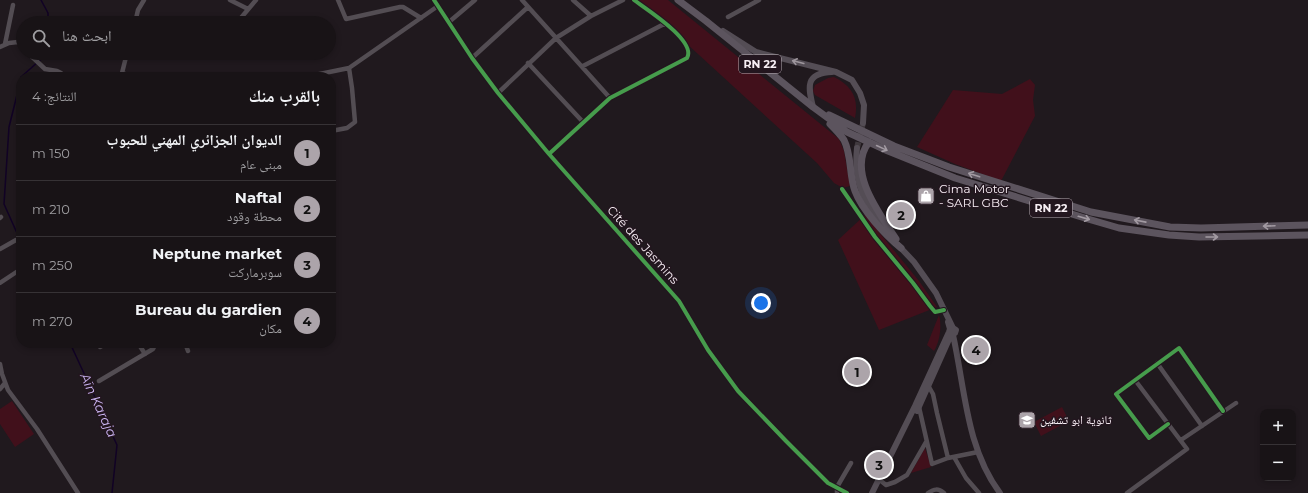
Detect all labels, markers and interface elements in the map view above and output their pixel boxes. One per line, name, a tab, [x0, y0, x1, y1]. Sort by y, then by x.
search box	[16, 16, 336, 60]
text: ابحث هنا	[62, 26, 112, 45]
icon: search	[30, 27, 52, 49]
road number: RN 22	[739, 55, 781, 73]
one-way arrow	[792, 58, 805, 66]
text: بالقرب منك	[249, 86, 320, 106]
text: النتائج: 4	[32, 88, 77, 104]
text: الديوان الجزائري المهني للحبوب	[107, 130, 282, 149]
text: 150 m	[32, 145, 70, 161]
text: 1	[304, 145, 310, 161]
one-way arrow	[876, 145, 888, 152]
text: مبنى عام	[240, 156, 282, 172]
one-way arrow	[968, 171, 981, 178]
place label: Cima Motor - SARL GBC	[939, 181, 1010, 210]
shop icon: Cima Motor - SARL GBC	[916, 186, 936, 206]
text: Naftal	[235, 188, 282, 207]
road number: RN 22	[1030, 199, 1072, 217]
pin: 2	[888, 200, 914, 230]
text: 210 m	[32, 201, 70, 217]
text: 2	[303, 201, 311, 217]
street label: Cité des Jasmins	[604, 203, 682, 287]
text: محطة وقود	[227, 208, 282, 224]
one-way arrow	[1077, 215, 1090, 222]
one-way arrow	[1133, 217, 1146, 225]
one-way arrow	[1263, 222, 1276, 230]
one-way arrow	[1205, 233, 1218, 241]
text: Neptune market	[152, 244, 282, 263]
text: 250 m	[32, 257, 73, 273]
text: 3	[303, 257, 311, 273]
text: سوبرماركت	[228, 264, 282, 280]
your location	[751, 293, 771, 313]
text: Bureau du gardien	[135, 300, 282, 319]
text: 270 m	[32, 313, 73, 329]
text: 4	[303, 313, 311, 329]
text: مكان	[259, 320, 282, 336]
pin: 4	[963, 335, 989, 365]
pin: 1	[844, 357, 870, 387]
water label: Aïn Karaja	[77, 369, 121, 440]
map controls	[1260, 409, 1296, 481]
button: +	[1260, 409, 1296, 445]
school or university icon: ثانوية ابو تشفين	[1017, 410, 1037, 430]
place label: ثانوية ابو تشفين	[1040, 412, 1112, 427]
button: −	[1260, 445, 1296, 481]
pin: 3	[866, 450, 892, 480]

